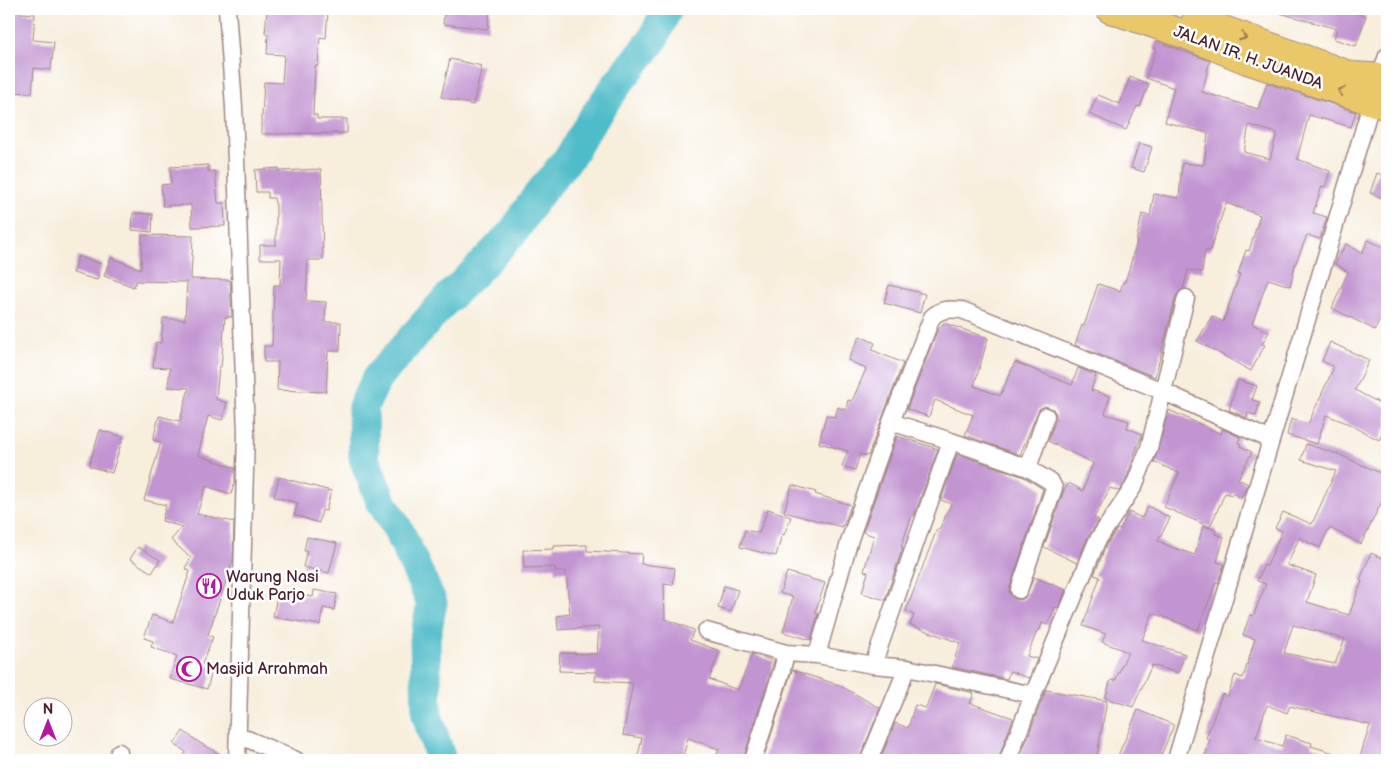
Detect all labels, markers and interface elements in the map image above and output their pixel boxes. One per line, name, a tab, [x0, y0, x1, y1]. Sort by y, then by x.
street label: JALAN IR. H. JUANDA	[1171, 22, 1325, 94]
one-way arrow	[1239, 31, 1247, 41]
one-way arrow	[1337, 86, 1345, 96]
place label: Warung Nasi Uduk Parjo	[226, 568, 319, 605]
restaurant icon: Warung Nasi Uduk Parjo	[196, 573, 222, 599]
mosque icon: Masjid Arrahmah	[176, 656, 202, 682]
place label: Masjid Arrahmah	[206, 660, 328, 679]
north arrow	[22, 696, 72, 746]
text: N	[43, 701, 53, 718]

